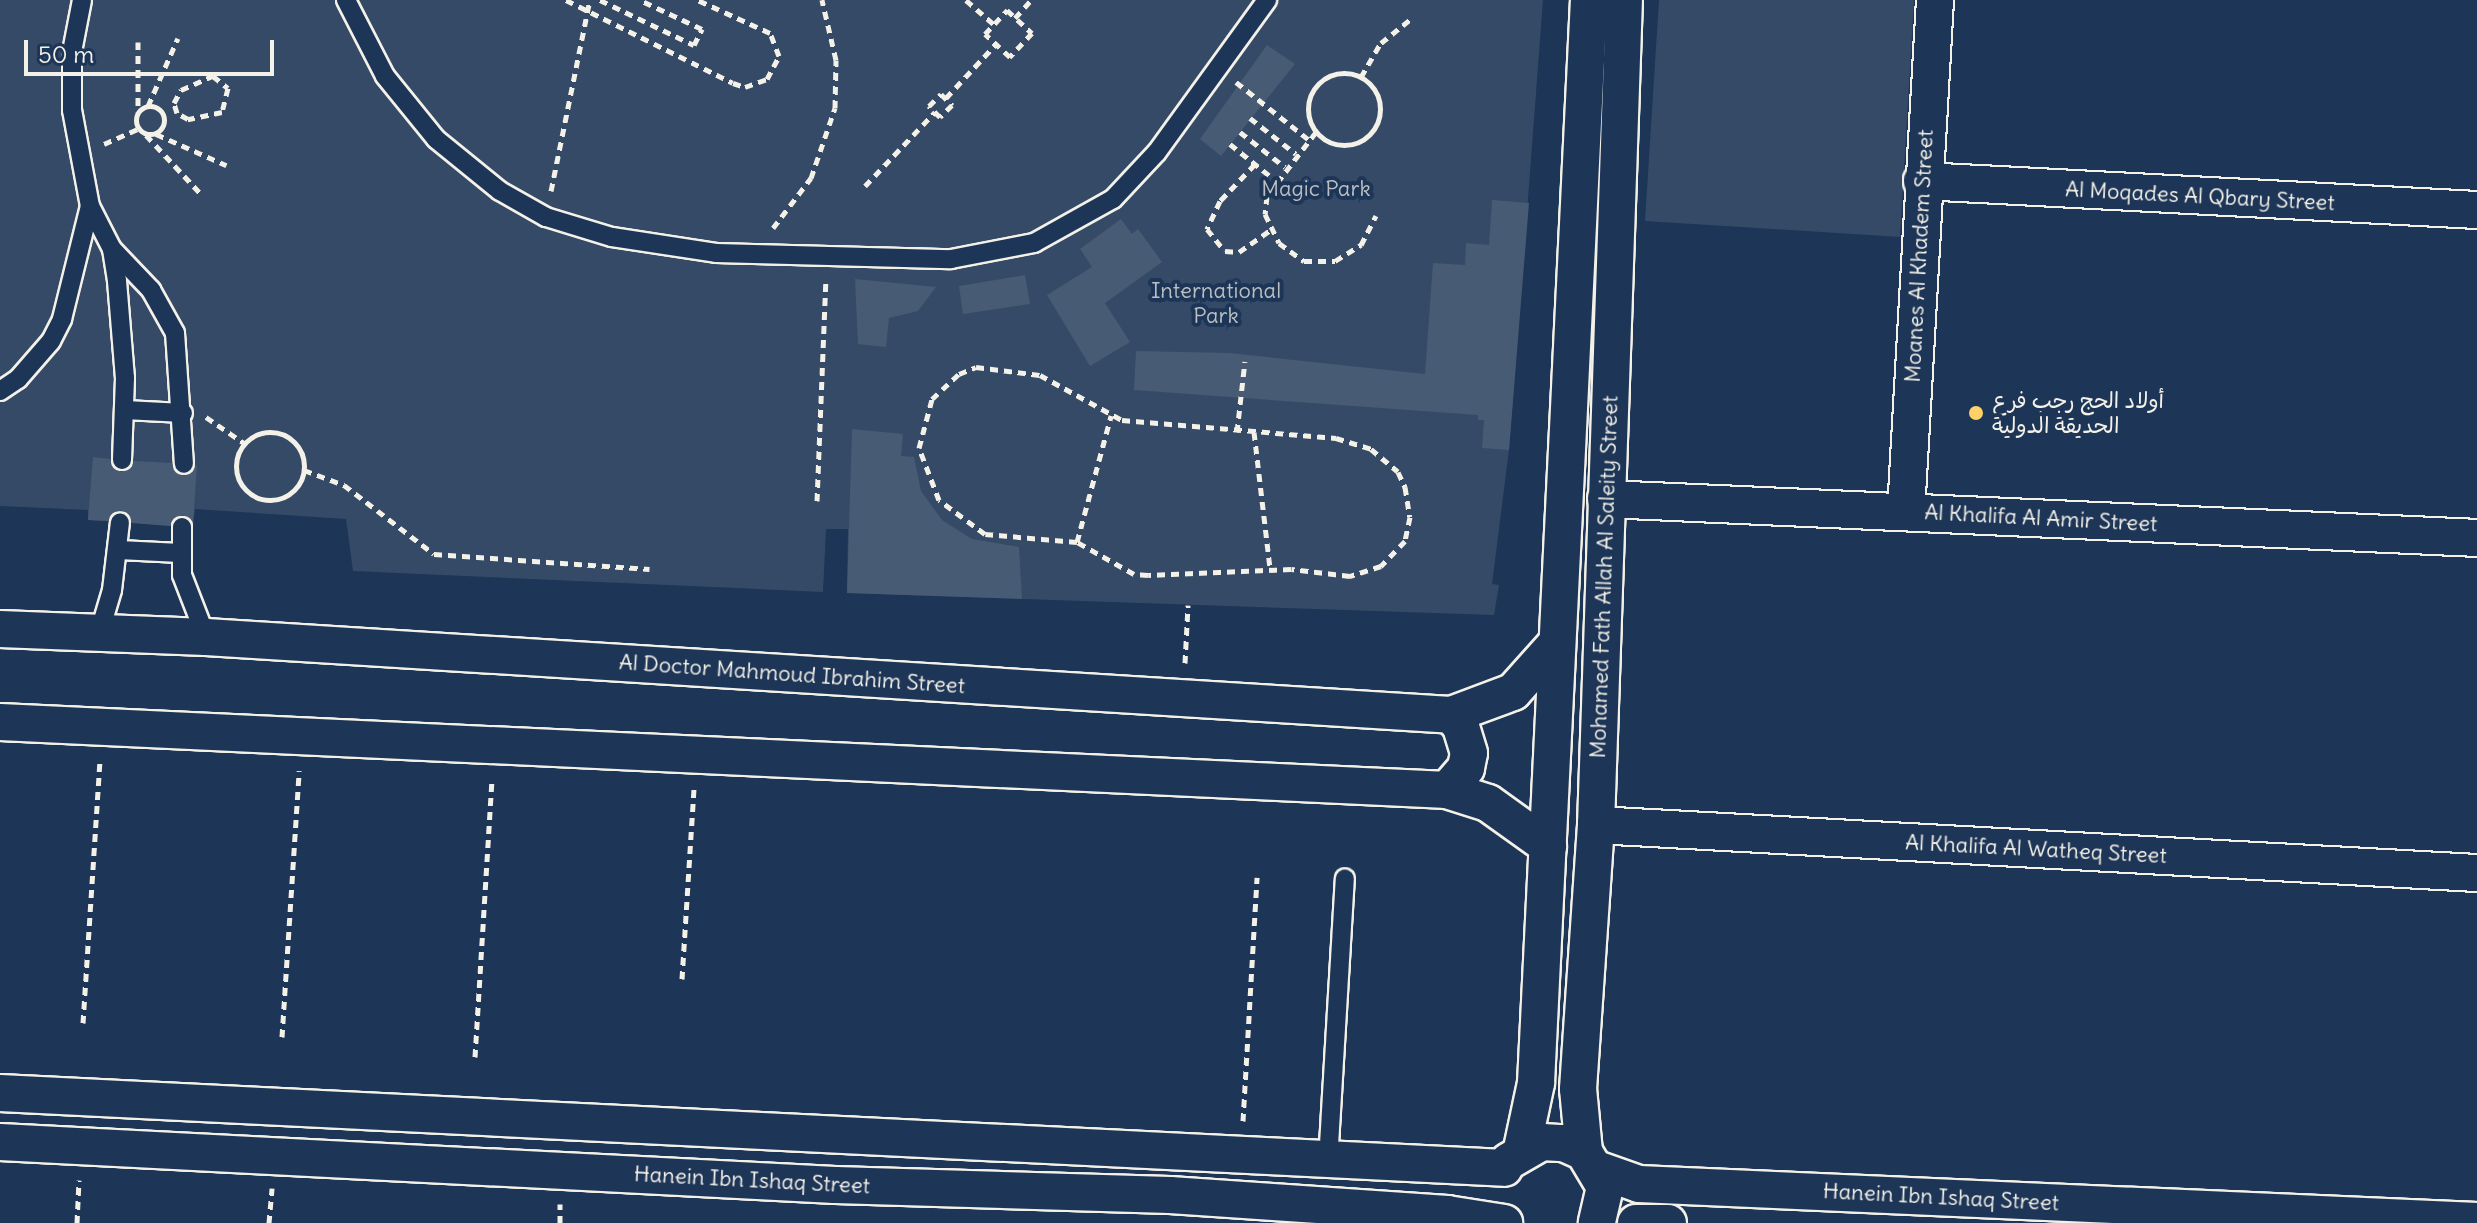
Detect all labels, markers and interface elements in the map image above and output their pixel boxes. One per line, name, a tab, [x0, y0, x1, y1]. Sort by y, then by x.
scale bar	[28, 24, 278, 74]
text: 50 m	[38, 39, 94, 69]
street label: Moanes Al Khadem Street	[1899, 129, 1939, 383]
park label: Magic Park	[1261, 176, 1371, 202]
street label: Al Moqades Al Qbary Street	[2065, 176, 2335, 216]
park label: International Park	[1151, 277, 1281, 328]
place label: أولاد الحج رجب فرع الحديقة الدولية	[1992, 387, 2164, 438]
street label: Mohamed Fath Allah Al Saleity Street	[1584, 395, 1624, 759]
marker: أولاد الحج رجب فرع الحديقة الدولية	[1967, 404, 1985, 422]
street label: Al Khalifa Al Amir Street	[1924, 499, 2158, 537]
street label: Al Doctor Mahmoud Ibrahim Street	[618, 649, 966, 699]
street label: Al Khalifa Al Watheq Street	[1905, 829, 2167, 869]
street label: Hanein Ibn Ishaq Street	[633, 1161, 871, 1199]
street label: Hanein Ibn Ishaq Street	[1822, 1178, 2060, 1216]

